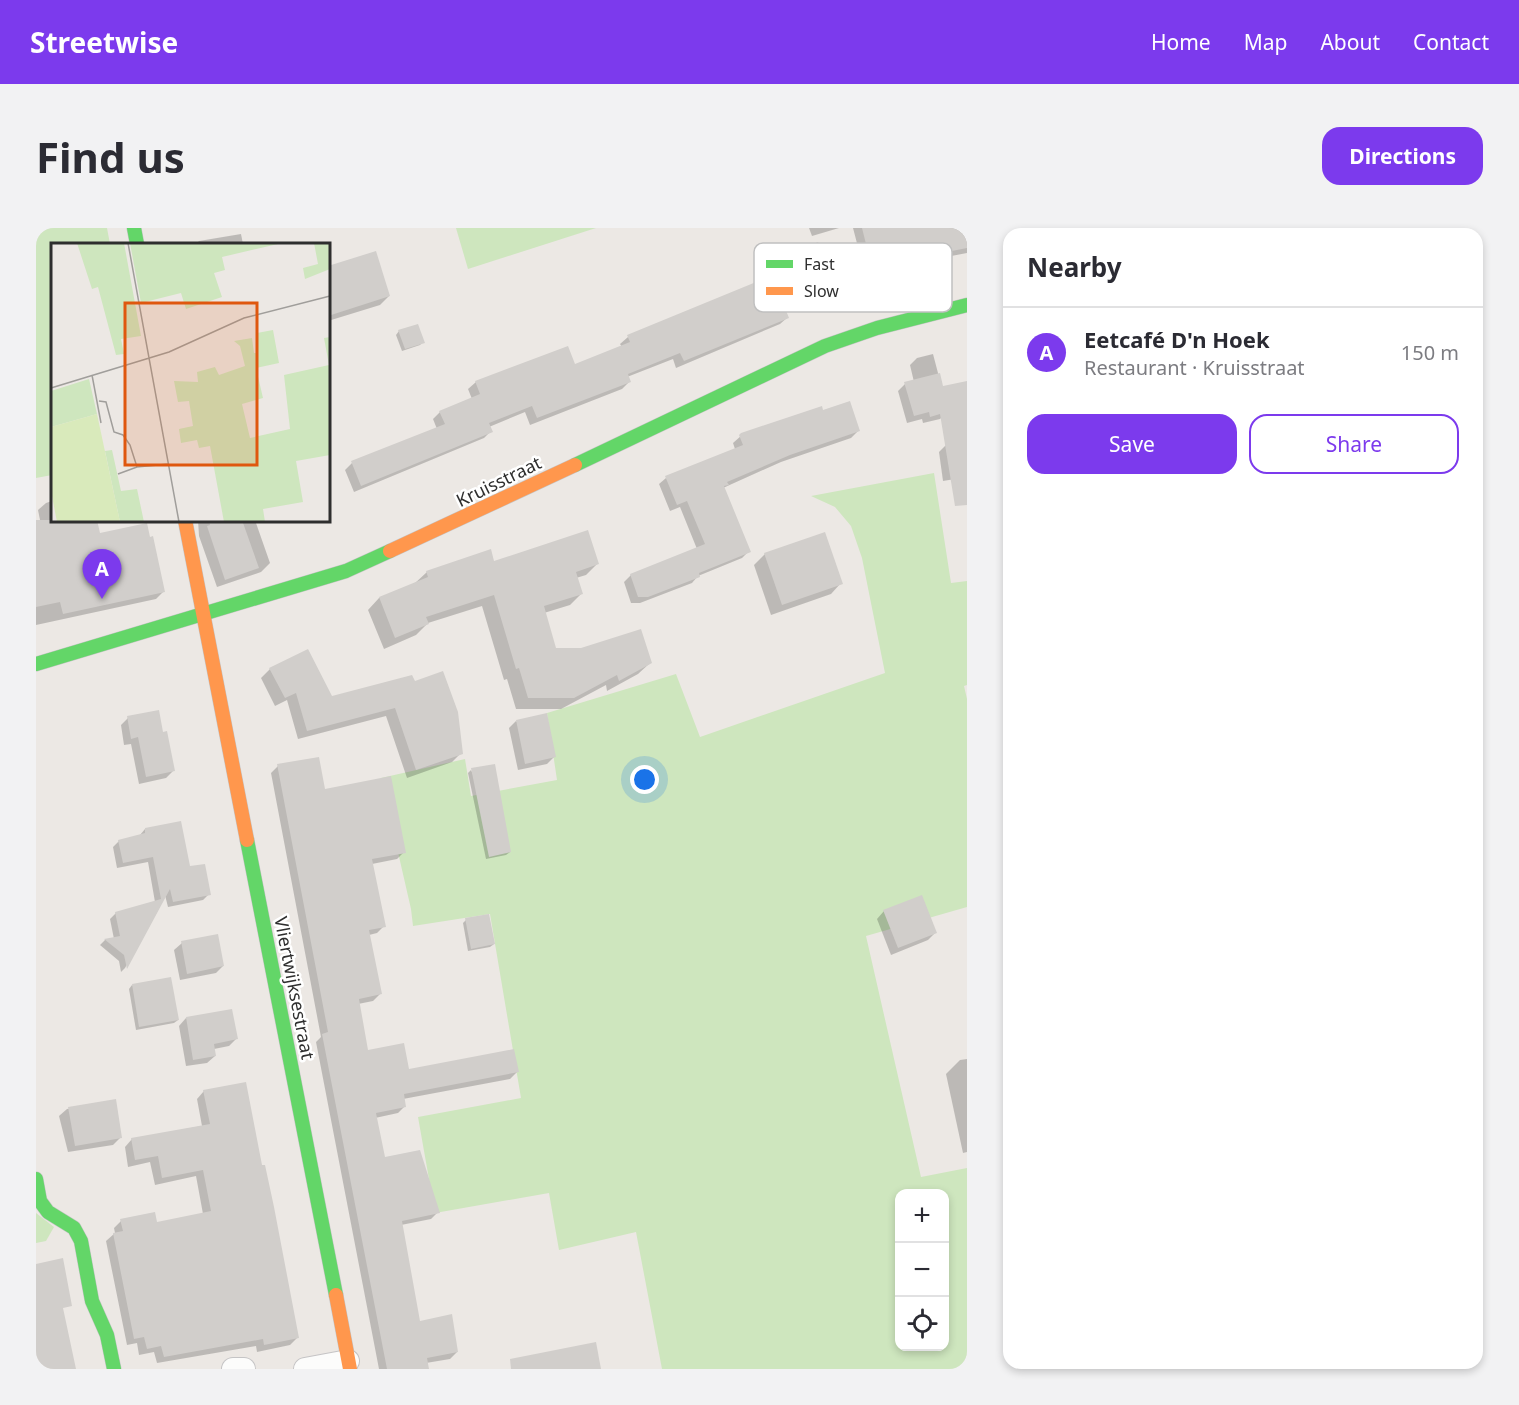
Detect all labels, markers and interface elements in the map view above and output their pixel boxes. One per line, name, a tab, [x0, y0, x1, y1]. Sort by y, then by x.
text: Streetwise	[30, 23, 178, 61]
text: Home	[1151, 28, 1211, 56]
text: Map	[1244, 28, 1287, 56]
text: About	[1320, 28, 1380, 56]
text: Contact	[1413, 28, 1489, 56]
button: Directions	[1322, 127, 1483, 185]
text: Find us	[36, 128, 185, 185]
inset map	[51, 243, 330, 522]
legend	[754, 243, 952, 312]
text: Nearby	[1027, 249, 1122, 285]
text: Fast	[804, 253, 835, 275]
text: Slow	[804, 280, 839, 302]
text: Eetcafé D'n Hoek	[1084, 324, 1270, 354]
text: A	[1040, 339, 1053, 366]
text: 150 m	[1401, 339, 1459, 366]
text: Restaurant · Kruisstraat	[1084, 354, 1305, 381]
button: Save	[1027, 414, 1237, 474]
button: Share	[1249, 414, 1459, 474]
street label: Kruisstraat	[452, 450, 546, 512]
pin: A	[82, 550, 122, 599]
your location	[630, 765, 659, 794]
street label: Vliertwijksestraat	[269, 914, 321, 1062]
map controls	[895, 1189, 949, 1351]
button: +	[895, 1189, 949, 1243]
button: −	[895, 1243, 949, 1297]
button: locate	[895, 1297, 949, 1351]

